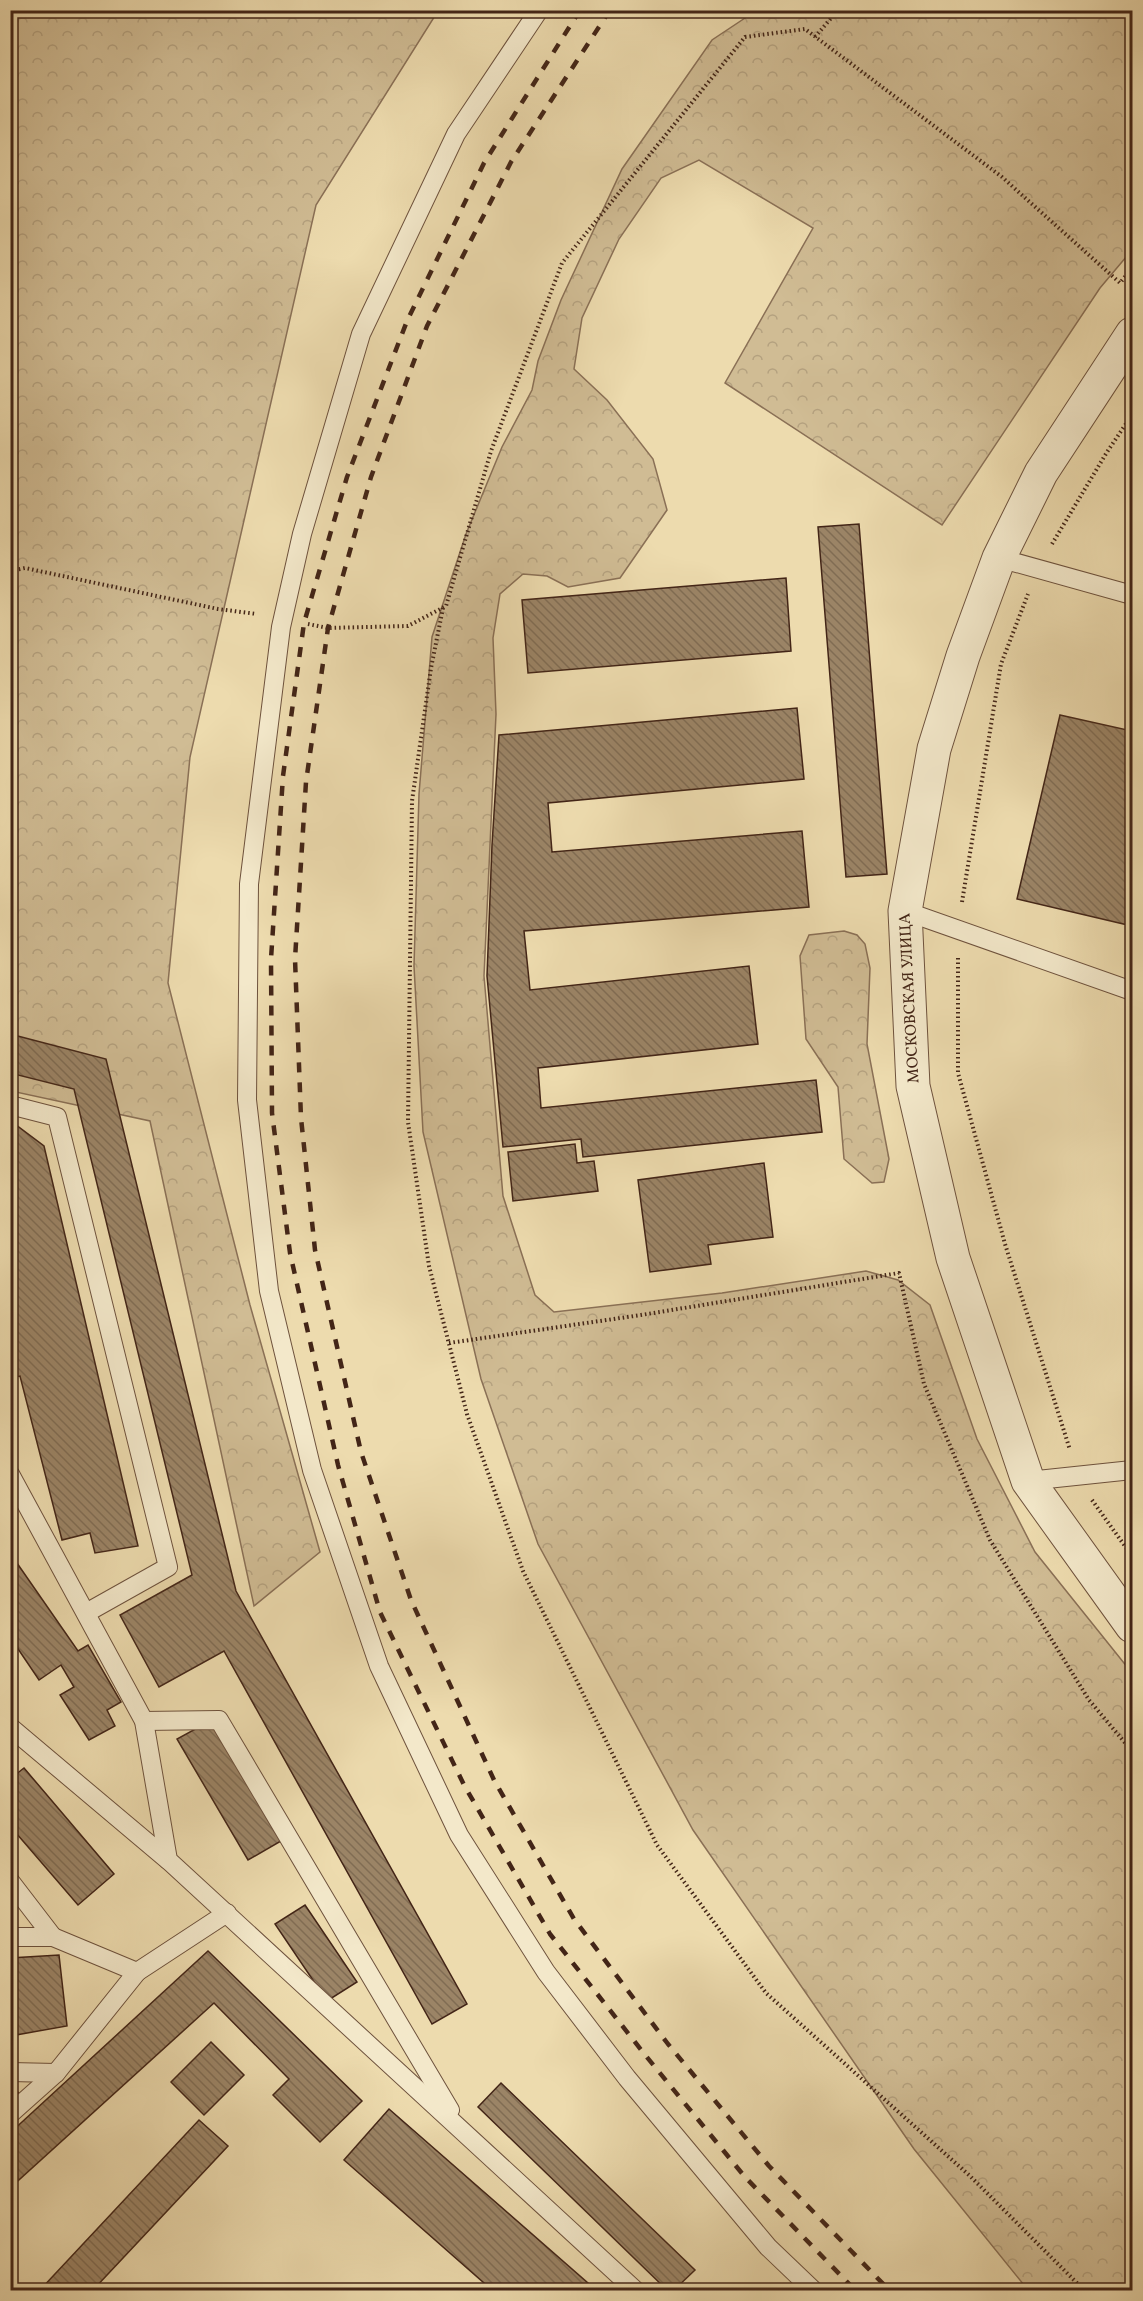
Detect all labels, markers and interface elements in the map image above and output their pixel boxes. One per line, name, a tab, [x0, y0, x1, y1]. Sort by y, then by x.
street label: МОСКОВСКАЯ УЛИЦА	[895, 912, 925, 1084]

